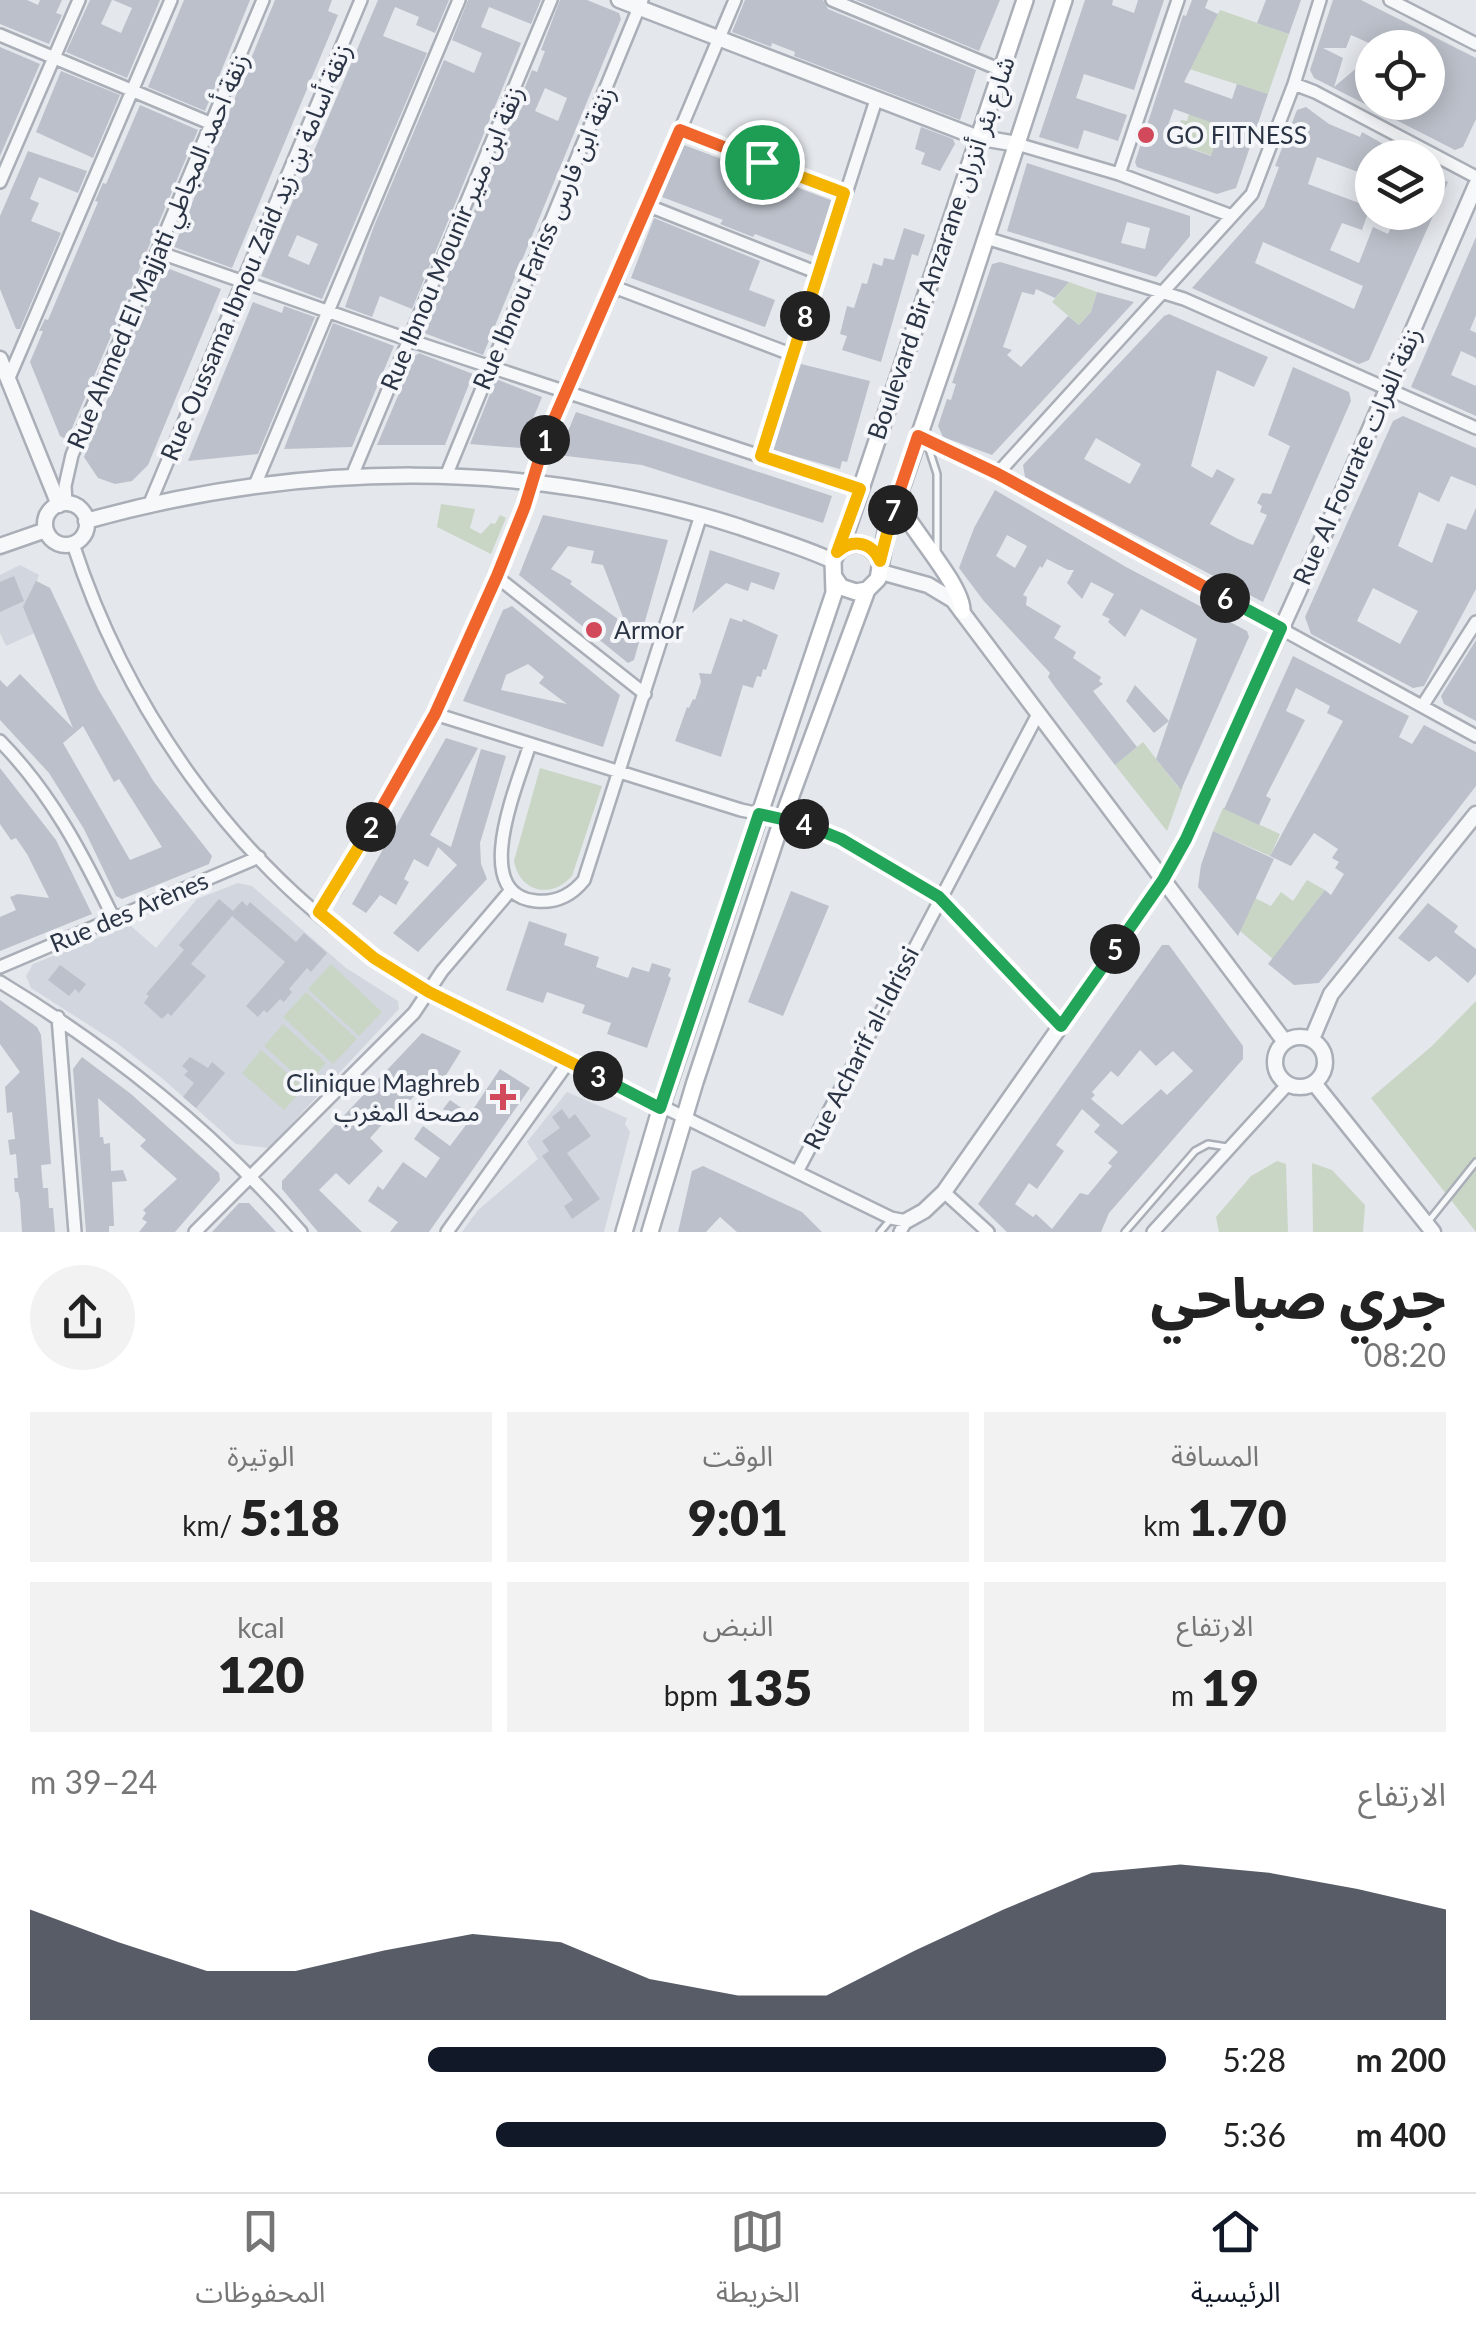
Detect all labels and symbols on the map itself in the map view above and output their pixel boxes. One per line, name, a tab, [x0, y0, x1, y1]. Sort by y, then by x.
street label: Rue Oussama Ibnou Zaid زنقة أسامة بن زيد	[153, 39, 358, 465]
street label: Rue Ahmed El Majjati زنقة أحمد المجاطي	[60, 48, 260, 455]
street label: Boulevard Bir Anzarane شارع بئر أنزران	[860, 52, 1025, 445]
street label: Rue Ibnou Mounir زنقة ابن منير	[373, 81, 530, 395]
street label: Rue Ibnou Fariss زنقة ابن فارس	[466, 82, 622, 394]
place label: GO FITNESS	[1166, 119, 1307, 149]
pin	[720, 120, 805, 205]
marker: GO FITNESS	[1135, 124, 1157, 146]
pin: 8	[780, 291, 830, 341]
street label: Rue Al Fourate زنقة الفرات	[1286, 322, 1427, 589]
pin: 1	[520, 415, 570, 465]
pin: 7	[868, 485, 918, 535]
pin: 6	[1200, 573, 1250, 623]
place label: Armor	[614, 614, 684, 644]
marker: Armor	[583, 619, 605, 641]
pin: 4	[779, 799, 829, 849]
pin: 2	[346, 802, 396, 852]
street label: Rue des Arènes	[45, 864, 212, 958]
pin: 5	[1090, 924, 1140, 974]
street label: Rue Acharif al-Idrissi	[796, 941, 924, 1154]
pin: 3	[573, 1051, 623, 1101]
place label: Clinique Maghreb مصحة المغرب	[286, 1067, 480, 1127]
marker: Clinique Maghreb مصحة المغرب	[490, 1084, 516, 1110]

